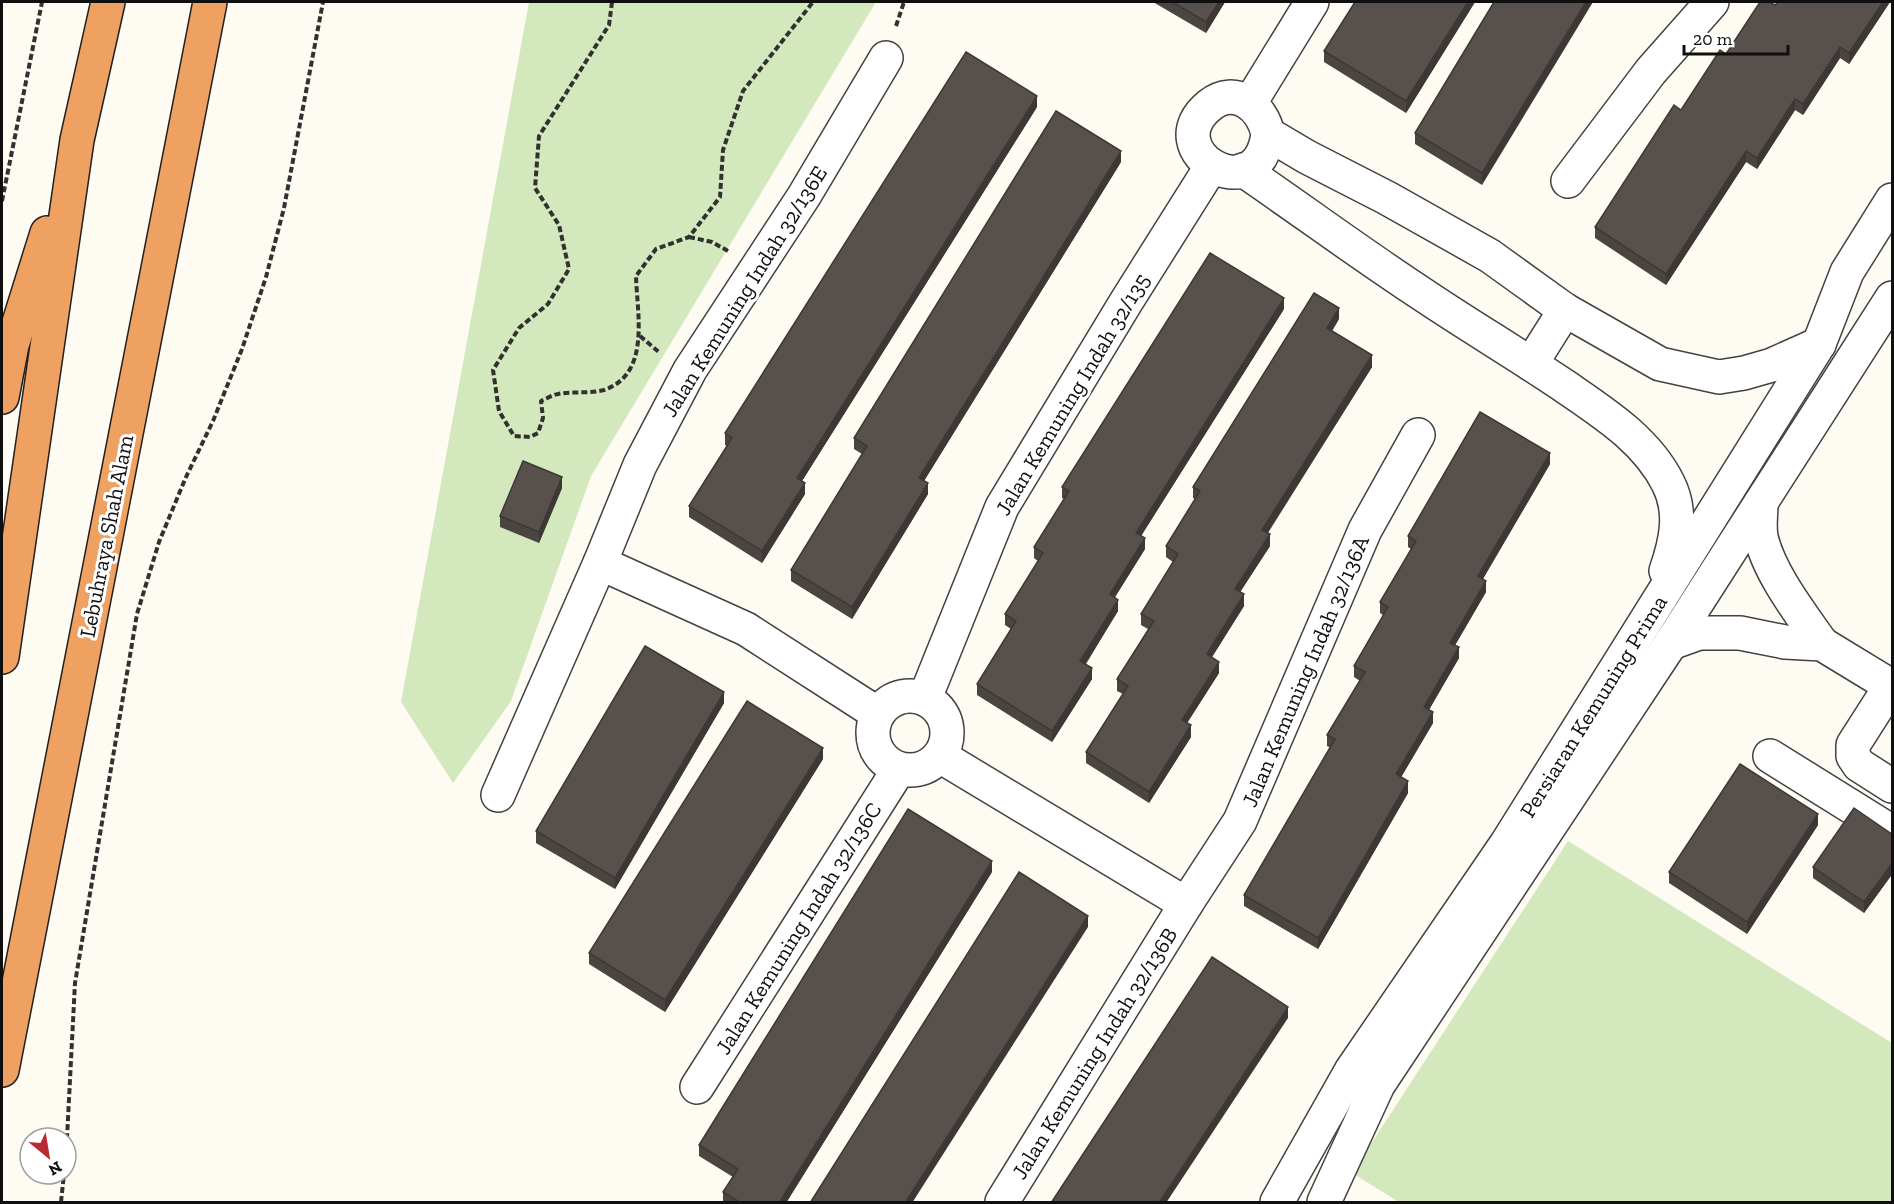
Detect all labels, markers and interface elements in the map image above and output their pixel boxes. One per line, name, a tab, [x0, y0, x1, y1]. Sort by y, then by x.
scale bar	[1684, 18, 1788, 56]
text: 20 m	[1693, 28, 1733, 50]
street label: Jalan Kemuning Indah 32/136E	[656, 161, 833, 422]
street label: Jalan Kemuning Indah 32/135	[989, 268, 1155, 520]
street label: Lebuhraya Shah Alam	[74, 432, 139, 640]
street label: Jalan Kemuning Indah 32/136A	[1236, 531, 1375, 811]
street label: Persiaran Kemuning Prima	[1514, 590, 1673, 822]
street label: Jalan Kemuning Indah 32/136C	[710, 797, 887, 1059]
street label: Jalan Kemuning Indah 32/136B	[1006, 923, 1183, 1184]
north arrow	[18, 1126, 78, 1186]
text: N	[45, 1157, 65, 1180]

